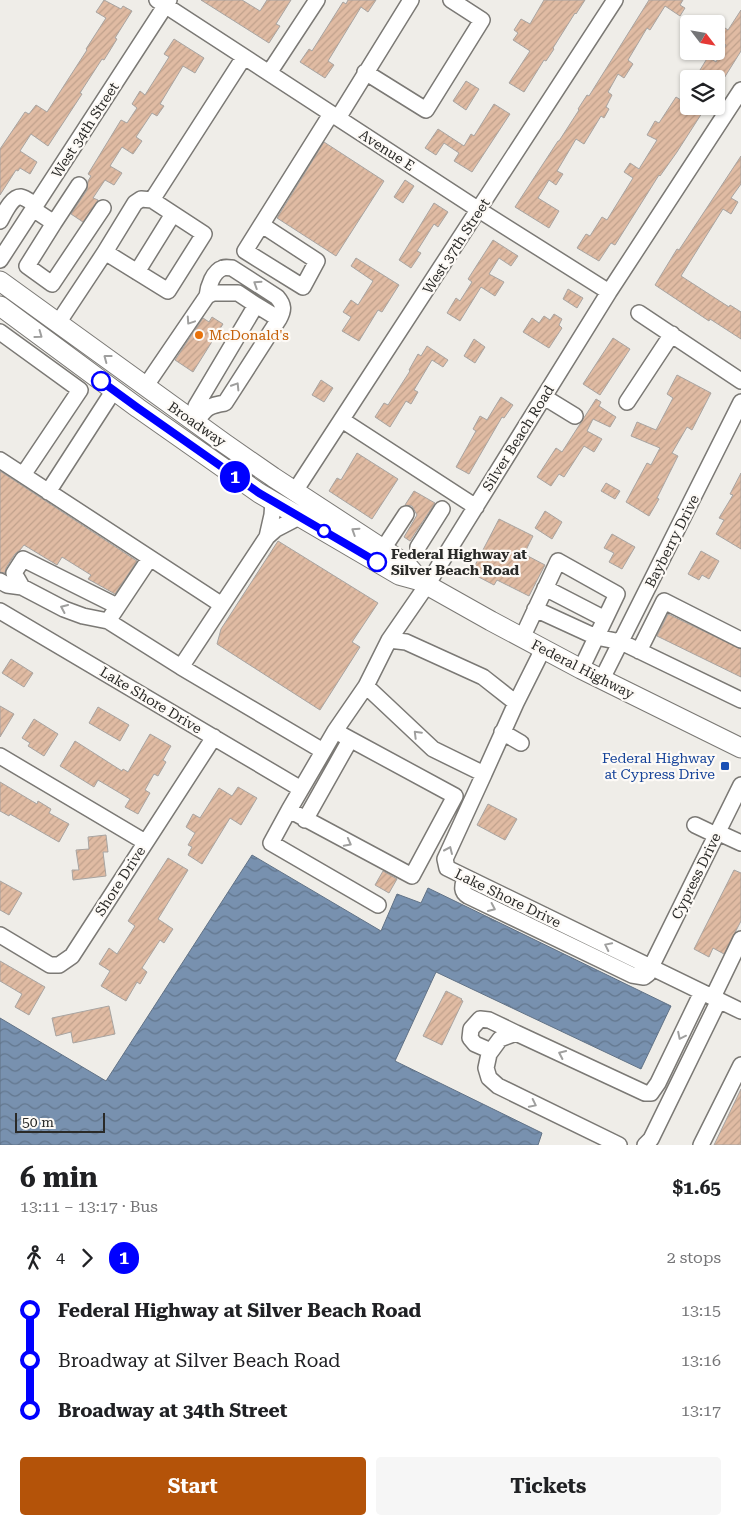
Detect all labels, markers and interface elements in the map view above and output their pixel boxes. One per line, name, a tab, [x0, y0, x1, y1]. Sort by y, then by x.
north arrow	[680, 15, 725, 60]
map controls	[680, 15, 725, 115]
button: layers	[680, 70, 725, 115]
street label: West 34th Street	[48, 79, 122, 181]
street label: Avenue E	[356, 126, 418, 174]
street label: West 37th Street	[419, 195, 493, 297]
one-way arrow	[253, 281, 263, 290]
one-way arrow	[186, 316, 196, 325]
place label: McDonald's	[209, 327, 289, 343]
one-way arrow	[33, 329, 43, 338]
marker: McDonald's	[193, 329, 205, 341]
one-way arrow	[104, 356, 113, 364]
unlabelled marker	[91, 371, 111, 391]
one-way arrow	[230, 382, 240, 391]
street label: Silver Beach Road	[479, 382, 557, 494]
street label: Broadway	[165, 398, 230, 450]
line badge: 1	[219, 461, 251, 493]
text: 1	[230, 466, 240, 487]
street label: Bayberry Drive	[642, 492, 702, 590]
unlabelled marker	[317, 524, 331, 538]
one-way arrow	[351, 527, 360, 537]
place label: Federal Highway at Silver Beach Road	[391, 546, 527, 578]
marker: Federal Highway at Silver Beach Road	[367, 552, 387, 572]
one-way arrow	[60, 605, 69, 615]
street label: Federal Highway	[529, 636, 638, 702]
street label: Lake Shore Drive	[97, 663, 205, 737]
one-way arrow	[414, 731, 423, 740]
place label: Federal Highway at Cypress Drive	[602, 750, 716, 782]
marker: Federal Highway at Cypress Drive	[719, 760, 731, 772]
street label: Cypress Drive	[668, 830, 724, 922]
one-way arrow	[343, 837, 352, 847]
street label: Shore Drive	[92, 843, 149, 919]
one-way arrow	[443, 846, 453, 855]
street label: Lake Shore Drive	[452, 865, 564, 931]
one-way arrow	[487, 902, 496, 912]
one-way arrow	[604, 942, 613, 952]
one-way arrow	[677, 1031, 687, 1040]
one-way arrow	[558, 1050, 567, 1061]
one-way arrow	[528, 1097, 537, 1108]
scale bar	[15, 1110, 105, 1133]
text: 50 m	[22, 1114, 54, 1130]
text: 6 min	[20, 1161, 98, 1194]
text: $1.65	[672, 1176, 721, 1199]
text: 13:11 – 13:17 · Bus	[20, 1197, 158, 1216]
icon: walk	[20, 1244, 48, 1272]
icon: forward	[73, 1244, 101, 1272]
text: 1	[119, 1247, 129, 1268]
text: 4	[56, 1248, 65, 1267]
text: 2 stops	[667, 1248, 721, 1267]
text: Federal Highway at Silver Beach Road	[58, 1299, 421, 1322]
text: 13:15	[681, 1301, 721, 1320]
text: Broadway at Silver Beach Road	[58, 1349, 340, 1372]
text: 13:16	[681, 1351, 721, 1370]
text: Broadway at 34th Street	[58, 1399, 287, 1422]
text: 13:17	[681, 1401, 721, 1420]
button: Start	[20, 1457, 366, 1515]
button: Tickets	[376, 1457, 721, 1515]

